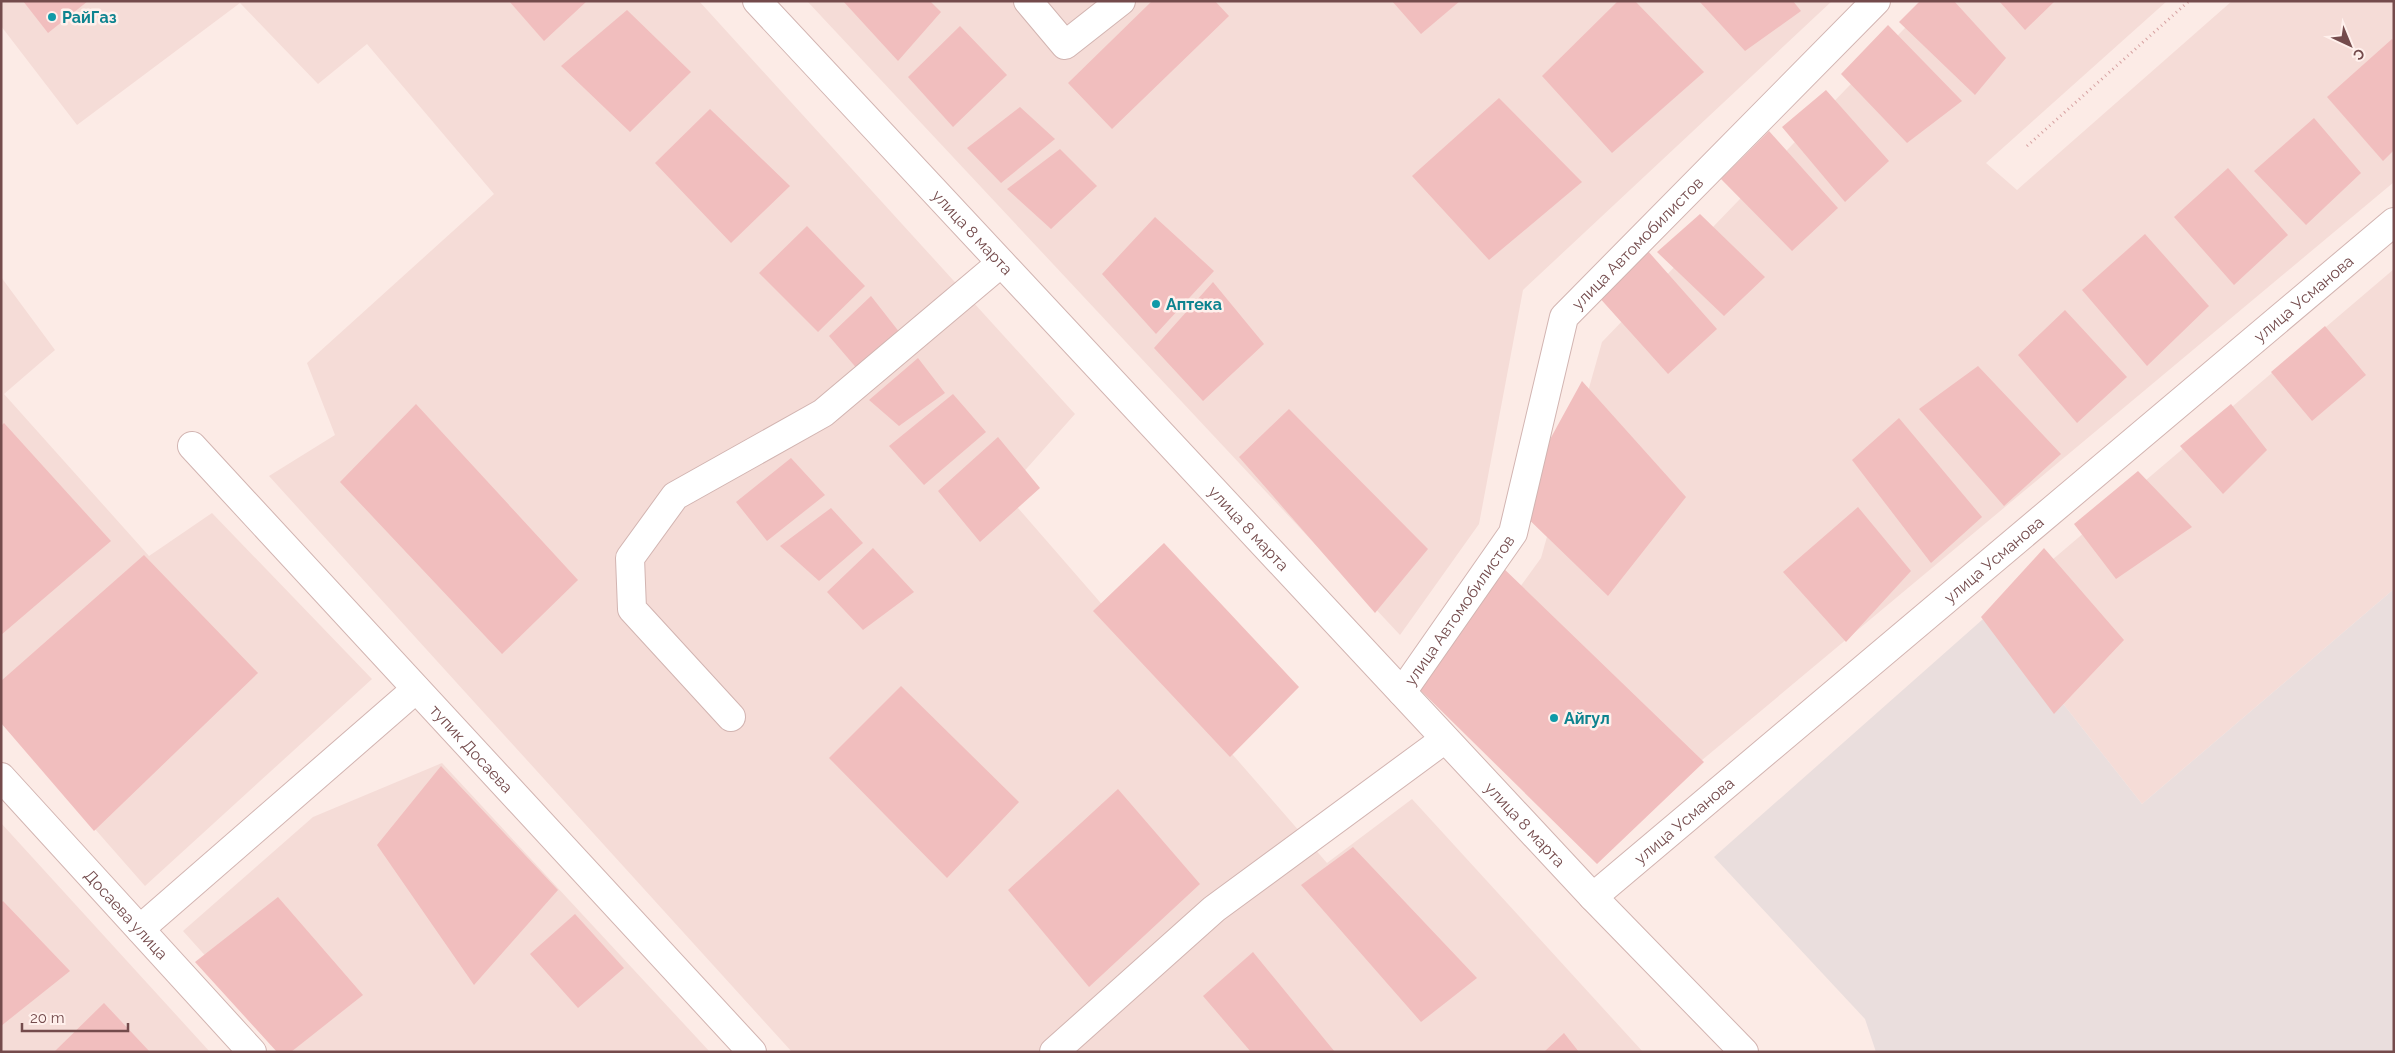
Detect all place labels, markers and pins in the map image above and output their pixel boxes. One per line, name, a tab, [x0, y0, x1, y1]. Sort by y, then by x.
place label: РайГаз	[62, 8, 117, 27]
marker: РайГаз	[46, 11, 58, 23]
place label: Аптека	[1166, 295, 1222, 314]
marker: Аптека	[1150, 298, 1162, 310]
place label: Айгул	[1564, 709, 1610, 728]
marker: Айгул	[1548, 712, 1560, 724]

